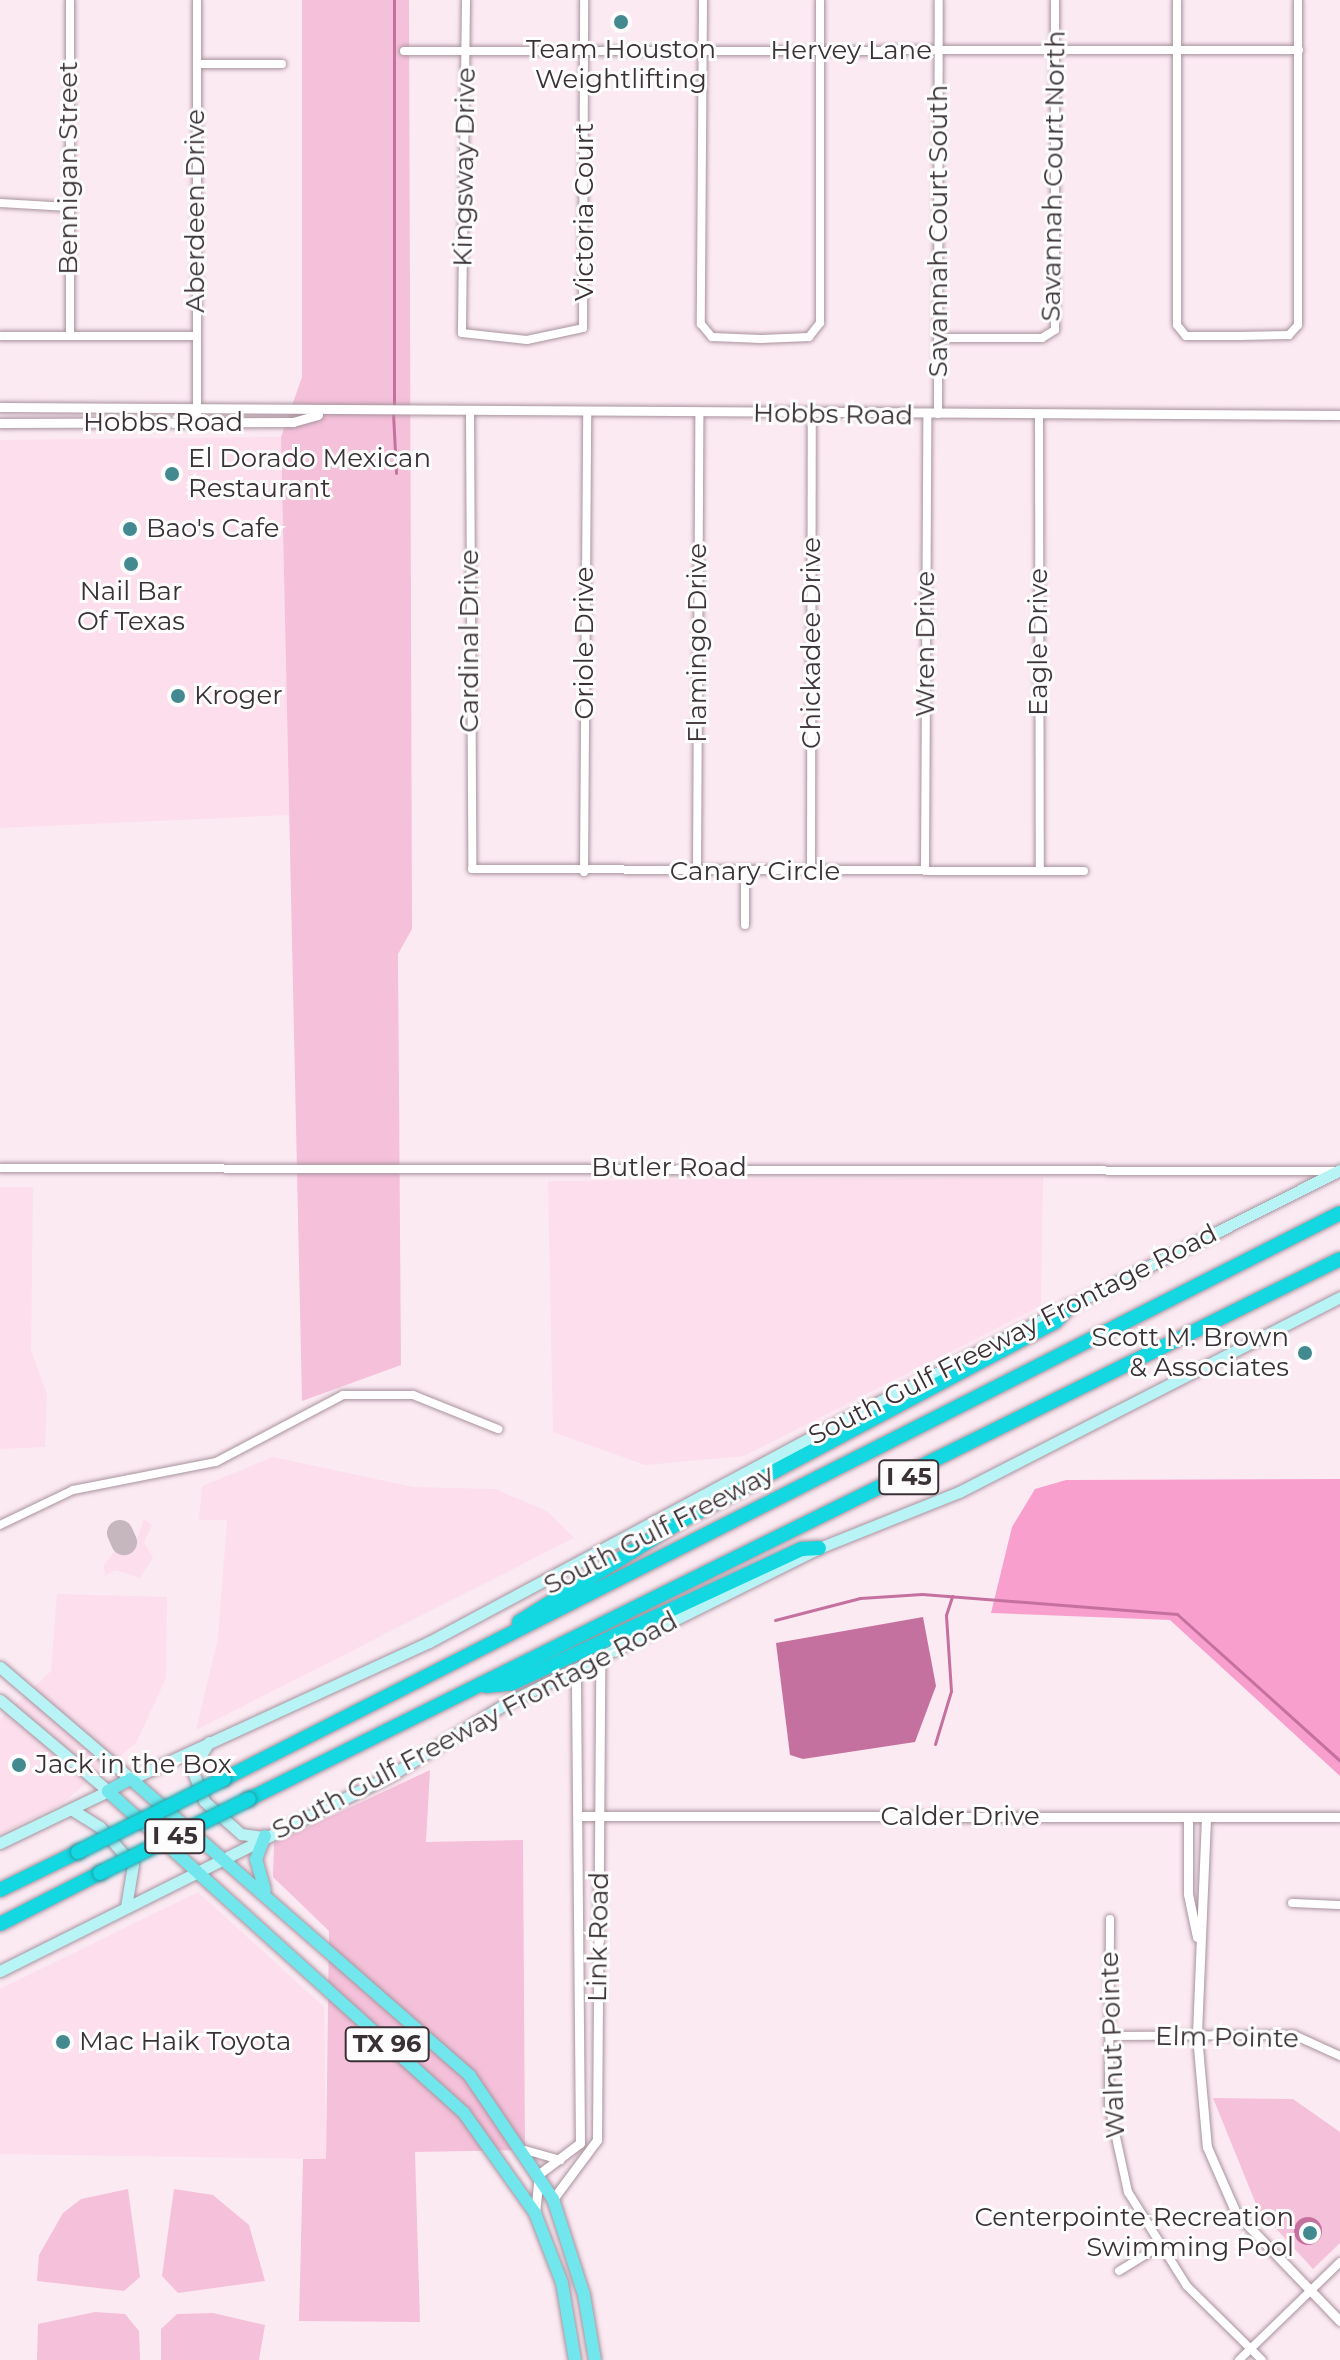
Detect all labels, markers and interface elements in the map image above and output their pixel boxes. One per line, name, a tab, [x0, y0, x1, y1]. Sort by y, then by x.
marker: Team Houston Weightlifting	[612, 13, 630, 31]
street label: Savannah Court North	[1036, 30, 1072, 322]
place label: Team Houston Weightlifting	[526, 34, 716, 96]
street label: Hervey Lane	[770, 35, 932, 67]
street label: Bennigan Street	[53, 61, 85, 275]
street label: Kingsway Drive	[448, 67, 482, 267]
street label: Savannah Court South	[923, 85, 955, 377]
street label: Aberdeen Drive	[180, 109, 212, 313]
street label: Victoria Court	[569, 123, 601, 301]
street label: Hobbs Road	[753, 398, 913, 432]
street label: Hobbs Road	[83, 407, 243, 439]
place label: El Dorado Mexican Restaurant	[188, 443, 431, 504]
marker: El Dorado Mexican Restaurant	[163, 465, 181, 483]
place label: Bao's Cafe	[146, 513, 279, 545]
marker: Bao's Cafe	[121, 520, 139, 538]
street label: Chickadee Drive	[796, 537, 828, 749]
street label: Flamingo Drive	[682, 543, 714, 743]
street label: Cardinal Drive	[454, 549, 486, 733]
marker: Nail Bar Of Texas	[122, 555, 140, 573]
street label: Oriole Drive	[569, 567, 601, 719]
street label: Eagle Drive	[1023, 568, 1055, 716]
street label: Wren Drive	[910, 571, 942, 717]
place label: Nail Bar Of Texas	[77, 576, 185, 638]
place label: Kroger	[194, 680, 283, 712]
marker: Kroger	[169, 687, 187, 705]
street label: Canary Circle	[670, 856, 840, 888]
street label: Butler Road	[591, 1152, 747, 1184]
street label: South Gulf Freeway Frontage Road	[804, 1218, 1222, 1452]
place label: Scott M. Brown & Associates	[1092, 1322, 1289, 1384]
marker: Scott M. Brown & Associates	[1296, 1344, 1314, 1362]
road number: I 45	[877, 1457, 941, 1497]
street label: South Gulf Freeway	[539, 1459, 779, 1601]
street label: South Gulf Freeway Frontage Road	[267, 1606, 683, 1846]
place label: Jack in the Box	[35, 1749, 232, 1781]
marker: Jack in the Box	[10, 1756, 28, 1774]
street label: Calder Drive	[880, 1801, 1040, 1833]
road number: I 45	[143, 1816, 207, 1856]
street label: Link Road	[582, 1872, 616, 2002]
street label: Walnut Pointe	[1094, 1951, 1132, 2139]
street label: Elm Pointe	[1155, 2021, 1299, 2055]
road number: TX 96	[343, 2024, 431, 2064]
place label: Mac Haik Toyota	[79, 2026, 291, 2058]
marker: Mac Haik Toyota	[54, 2033, 72, 2051]
place label: Centerpointe Recreation Swimming Pool	[974, 2202, 1294, 2264]
marker: Centerpointe Recreation Swimming Pool	[1301, 2224, 1319, 2242]

